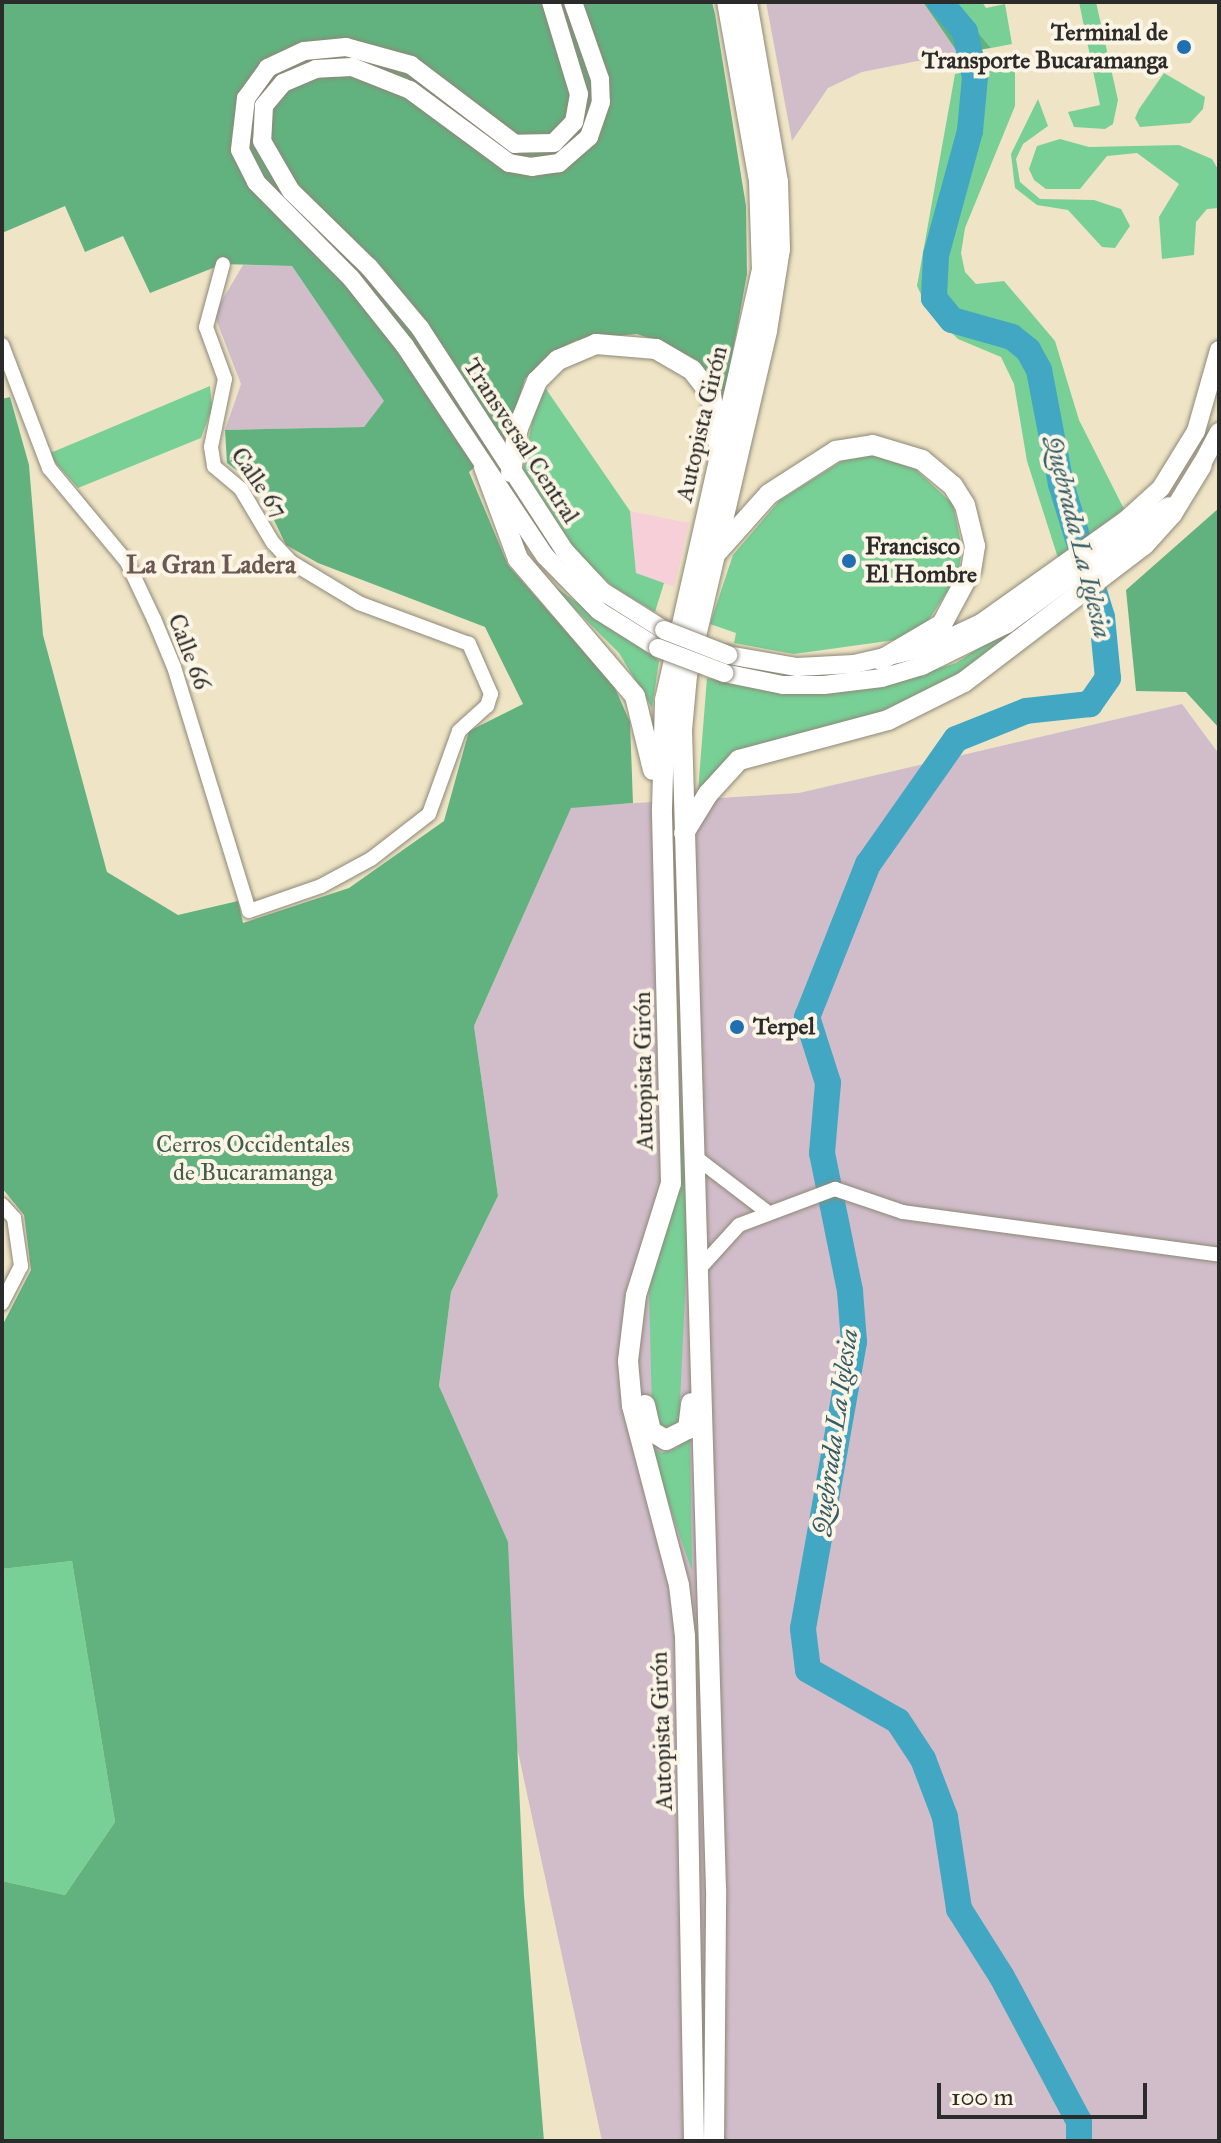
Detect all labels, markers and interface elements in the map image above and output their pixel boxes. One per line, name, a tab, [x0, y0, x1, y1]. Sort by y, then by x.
place label: Terminal de Transporte Bucaramanga	[922, 19, 1168, 75]
marker: Terminal de Transporte Bucaramanga	[1175, 38, 1193, 56]
street label: Autopista Girón	[670, 343, 734, 505]
street label: Transversal Central	[457, 353, 585, 529]
water label: Quebrada La Iglesia	[1038, 433, 1118, 641]
street label: Calle 67	[224, 442, 294, 524]
place label: Francisco El Hombre	[865, 533, 977, 589]
district label: La Gran Ladera	[126, 549, 296, 581]
marker: Francisco El Hombre	[840, 552, 858, 570]
street label: Calle 66	[161, 610, 217, 694]
street label: Autopista Girón	[628, 991, 660, 1151]
place label: Terpel	[753, 1013, 815, 1041]
marker: Terpel	[728, 1018, 746, 1036]
park label: Cerros Occidentales de Bucaramanga	[156, 1131, 350, 1187]
water label: Quebrada La Iglesia	[805, 1327, 865, 1537]
street label: Autopista Girón	[645, 1651, 679, 1811]
scale bar	[941, 2067, 1151, 2117]
text: 100 m	[951, 2082, 1014, 2112]

